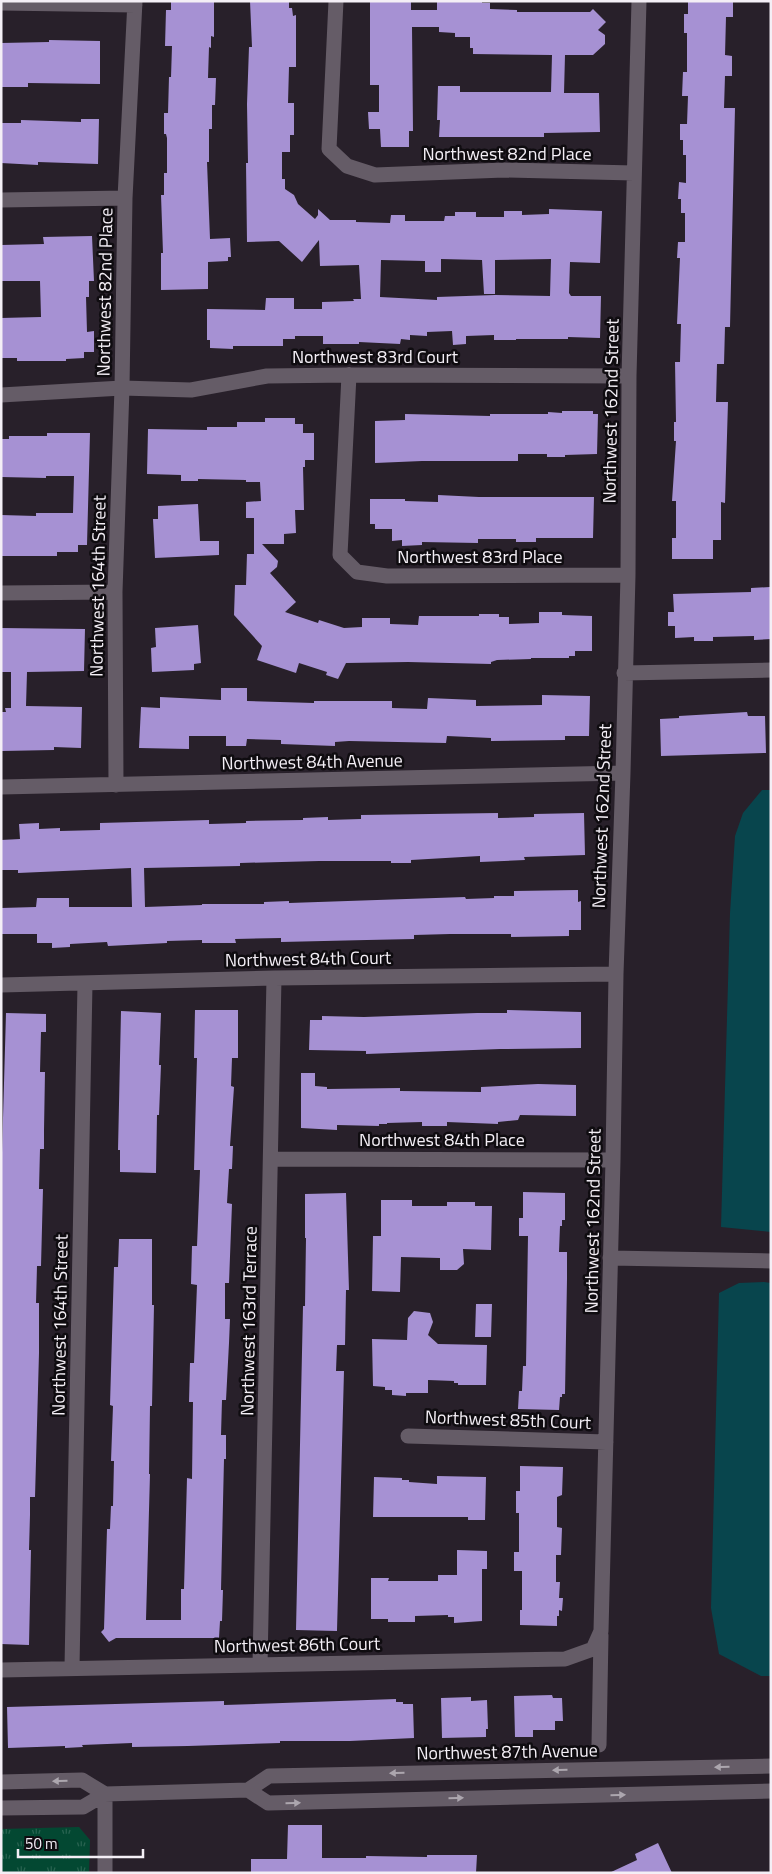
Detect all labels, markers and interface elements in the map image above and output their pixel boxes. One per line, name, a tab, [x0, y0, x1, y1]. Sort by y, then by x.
street label: Northwest 82nd Place	[422, 140, 592, 167]
street label: Northwest 82nd Place	[90, 207, 119, 377]
street label: Northwest 162nd Street	[595, 318, 626, 504]
street label: Northwest 83rd Court	[292, 343, 459, 370]
street label: Northwest 164th Street	[82, 494, 113, 677]
street label: Northwest 83rd Place	[397, 543, 563, 570]
street label: Northwest 162nd Street	[585, 722, 618, 909]
street label: Northwest 84th Avenue	[221, 746, 403, 777]
street label: Northwest 84th Court	[225, 944, 392, 973]
street label: Northwest 84th Place	[359, 1126, 525, 1153]
street label: Northwest 162nd Street	[577, 1128, 608, 1314]
street label: Northwest 163rd Terrace	[233, 1226, 264, 1416]
street label: Northwest 164th Street	[44, 1233, 75, 1416]
street label: Northwest 85th Court	[424, 1403, 592, 1436]
street label: Northwest 86th Court	[214, 1630, 381, 1659]
street label: Northwest 87th Avenue	[416, 1736, 598, 1767]
one-way arrow	[714, 1763, 730, 1771]
one-way arrow	[551, 1766, 567, 1774]
one-way arrow	[389, 1769, 405, 1777]
one-way arrow	[52, 1777, 68, 1785]
one-way arrow	[610, 1790, 626, 1798]
one-way arrow	[448, 1794, 464, 1802]
one-way arrow	[285, 1798, 301, 1806]
scale bar	[18, 1826, 142, 1858]
text: 50 m	[25, 1832, 58, 1855]

